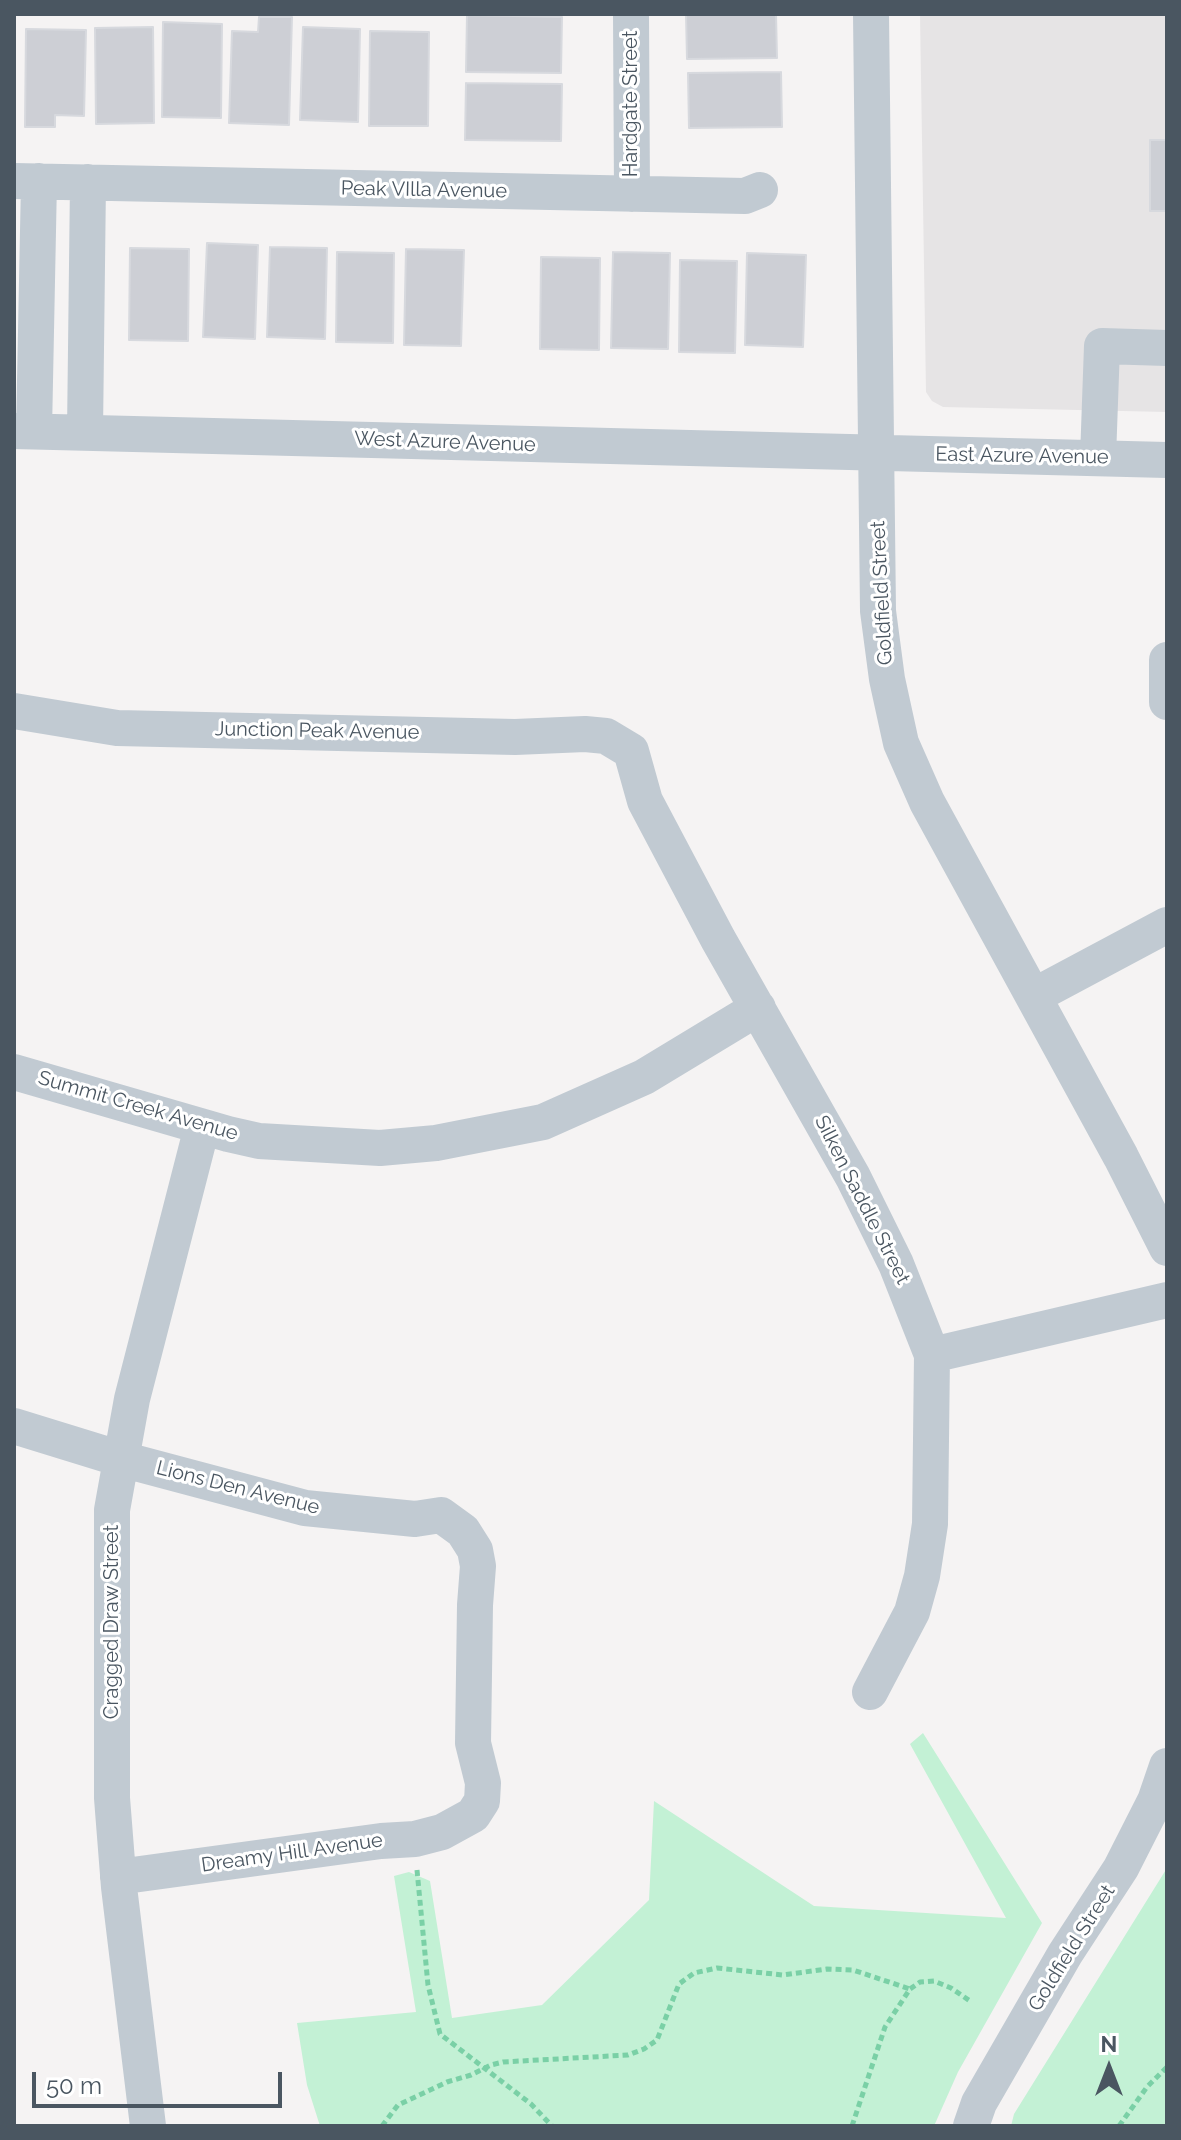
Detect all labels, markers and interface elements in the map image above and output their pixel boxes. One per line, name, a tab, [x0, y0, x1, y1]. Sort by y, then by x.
street label: Hardgate Street	[619, 31, 643, 177]
street label: Peak VIlla Avenue	[341, 177, 507, 203]
street label: West Azure Avenue	[354, 427, 536, 457]
street label: East Azure Avenue	[935, 442, 1109, 470]
street label: Goldfield Street	[866, 520, 898, 666]
street label: Junction Peak Avenue	[215, 717, 419, 745]
street label: Summit Creek Avenue	[35, 1066, 241, 1146]
street label: Silken Saddle Street	[809, 1112, 915, 1288]
street label: Lions Den Avenue	[154, 1456, 322, 1520]
street label: Cragged Draw Street	[100, 1525, 124, 1719]
street label: Dreamy Hill Avenue	[200, 1828, 384, 1878]
street label: Goldfield Street	[1024, 1880, 1120, 2016]
north arrow	[1069, 2028, 1149, 2108]
text: N	[1101, 2031, 1117, 2057]
scale bar	[36, 2056, 286, 2106]
text: 50 m	[46, 2071, 102, 2100]

